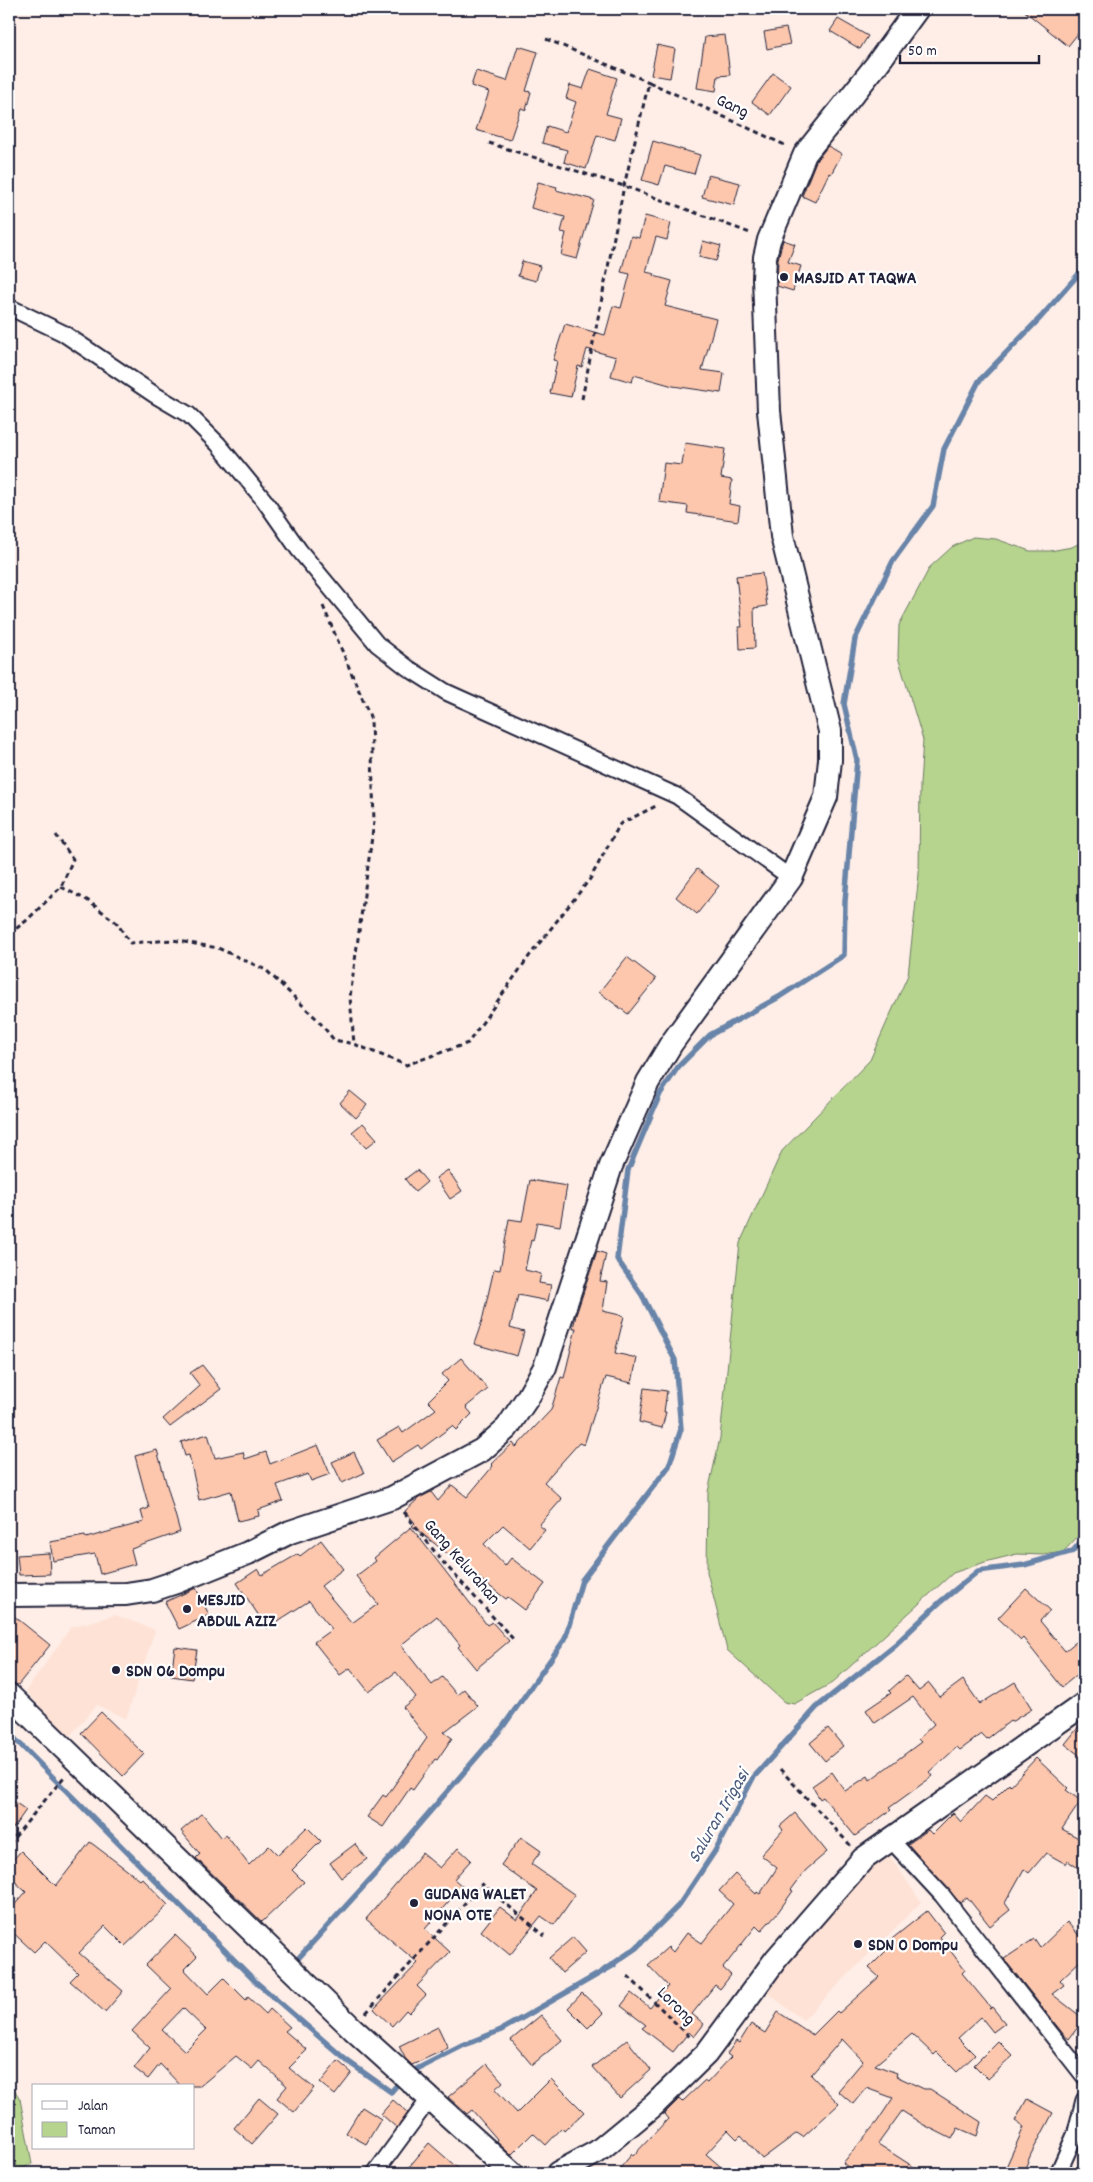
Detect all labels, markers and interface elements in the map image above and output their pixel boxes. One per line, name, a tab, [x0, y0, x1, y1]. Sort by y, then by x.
scale bar	[900, 32, 1039, 64]
text: 50 m	[908, 41, 937, 63]
street label: Gang	[711, 89, 753, 126]
place label: MASJID AT TAQWA	[794, 267, 917, 292]
marker: MASJID AT TAQWA	[778, 271, 790, 283]
street label: Gang Kelurahan	[417, 1514, 505, 1611]
place label: MESJID ABDUL AZIZ	[197, 1589, 277, 1635]
marker: MESJID ABDUL AZIZ	[181, 1603, 193, 1615]
place label: SDN 06 Dompu	[126, 1660, 225, 1685]
marker: SDN 06 Dompu	[110, 1664, 122, 1676]
water label: Saluran Irigasi	[682, 1762, 760, 1869]
place label: GUDANG WALET NONA OTE	[424, 1883, 527, 1929]
marker: GUDANG WALET NONA OTE	[408, 1897, 420, 1909]
place label: SDN 0 Dompu	[868, 1934, 958, 1959]
marker: SDN 0 Dompu	[852, 1938, 864, 1950]
street label: Lorong	[650, 1982, 701, 2032]
legend	[32, 2084, 195, 2150]
text: Jalan	[78, 2096, 108, 2118]
text: Taman	[78, 2120, 115, 2142]

